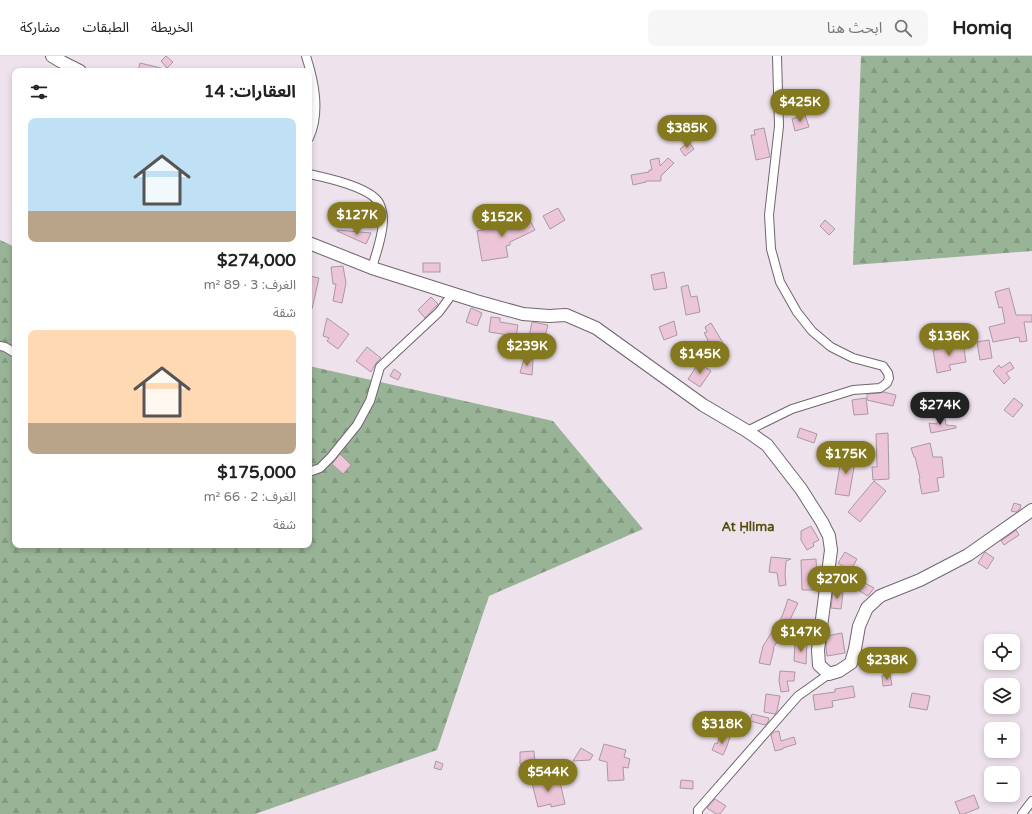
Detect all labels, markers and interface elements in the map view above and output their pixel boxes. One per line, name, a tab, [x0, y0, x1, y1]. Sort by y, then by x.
search box	[648, 10, 928, 46]
icon: search	[892, 17, 914, 39]
text: Homiq	[952, 17, 1012, 39]
text: مشاركة	[20, 19, 60, 36]
text: الطبقات	[82, 19, 129, 36]
text: الخريطة	[151, 19, 193, 36]
text: ابحث هنا	[827, 19, 882, 37]
icon: filters	[28, 81, 50, 103]
text: العقارات: 14	[204, 81, 296, 102]
pin: $425K	[772, 89, 828, 123]
text: $425K	[779, 94, 821, 110]
pin: $385K	[659, 115, 715, 149]
text: $385K	[666, 120, 708, 136]
icon: home	[126, 144, 198, 216]
pin: $127K	[329, 202, 385, 236]
pin: $152K	[474, 204, 530, 238]
text: $127K	[336, 207, 378, 223]
text: $152K	[481, 209, 523, 225]
text: $274,000	[217, 250, 296, 271]
text: الغرف: 3 · 89 m²	[204, 277, 296, 293]
text: شقة	[273, 305, 296, 321]
pin: $136K	[921, 323, 977, 357]
text: $136K	[928, 328, 970, 344]
pin: $239K	[499, 333, 555, 367]
text: $239K	[506, 338, 548, 354]
pin: $145K	[672, 341, 728, 375]
text: $145K	[679, 346, 721, 362]
icon: home	[126, 356, 198, 428]
pin: $274K	[912, 392, 968, 426]
text: $274K	[919, 397, 961, 413]
pin: $175K	[818, 441, 874, 475]
text: $175K	[825, 446, 867, 462]
text: $175,000	[217, 462, 296, 483]
text: الغرف: 2 · 66 m²	[204, 489, 296, 505]
text: شقة	[273, 517, 296, 533]
district label: At Ḥlima	[721, 519, 775, 535]
pin: $270K	[809, 566, 865, 600]
text: $270K	[816, 571, 858, 587]
pin: $147K	[773, 619, 829, 653]
text: $147K	[780, 624, 822, 640]
map controls	[984, 634, 1020, 802]
button: locate	[984, 634, 1020, 670]
pin: $238K	[859, 647, 915, 681]
text: $238K	[866, 652, 908, 668]
button: layers	[984, 678, 1020, 714]
pin: $318K	[694, 711, 750, 745]
text: $318K	[701, 716, 743, 732]
button: +	[984, 722, 1020, 758]
pin: $544K	[520, 759, 576, 793]
text: $544K	[527, 764, 569, 780]
button: −	[984, 766, 1020, 802]

